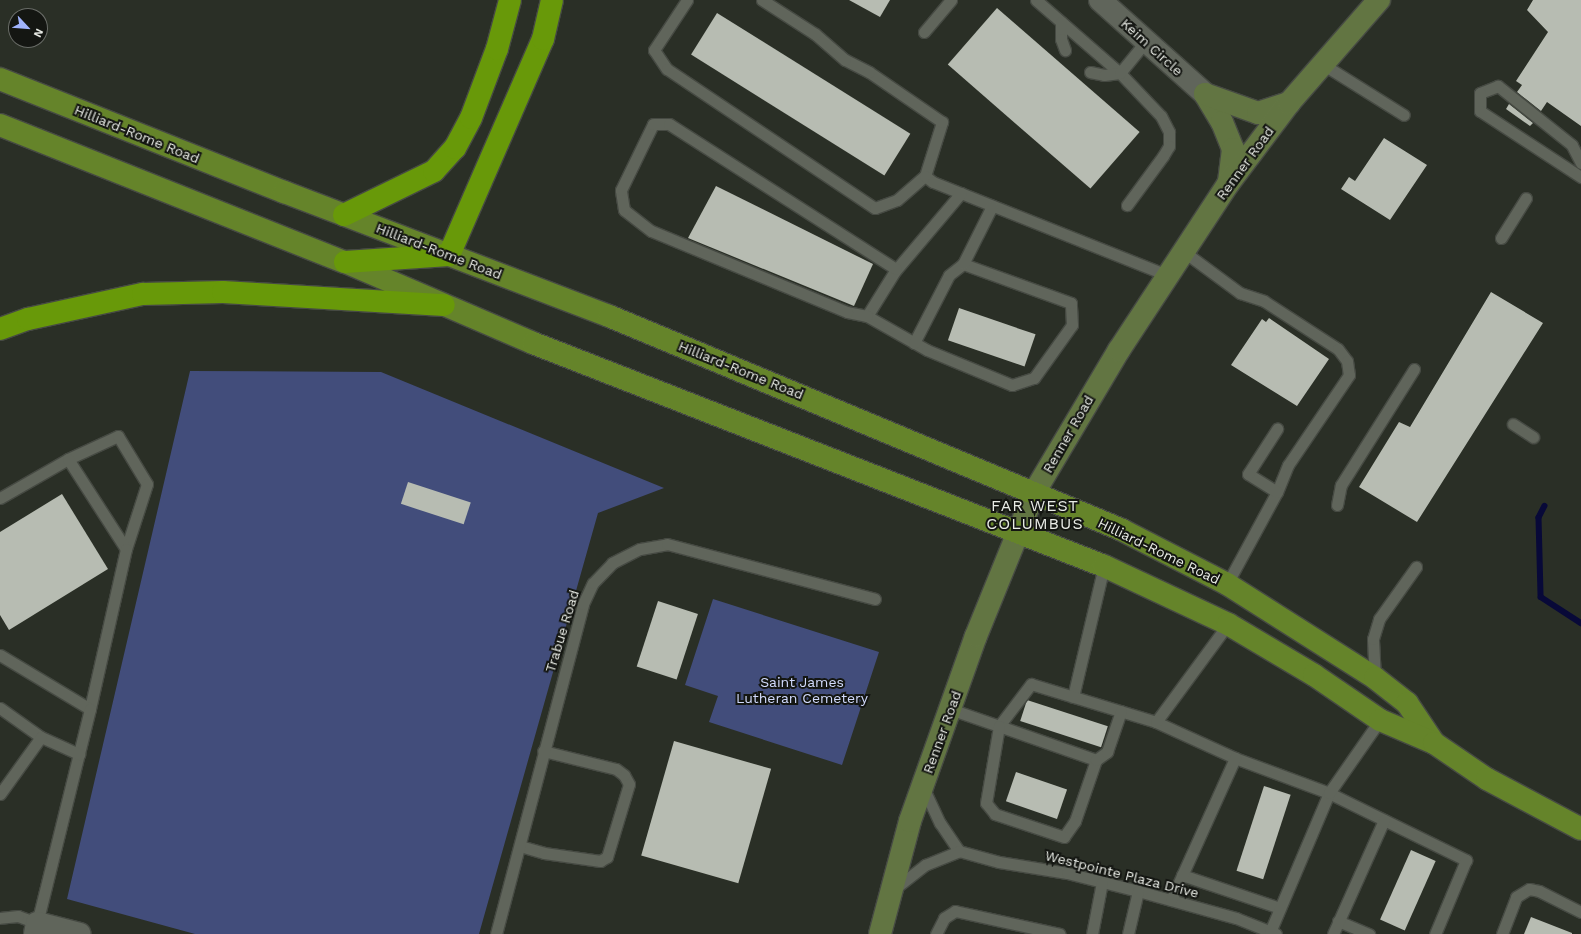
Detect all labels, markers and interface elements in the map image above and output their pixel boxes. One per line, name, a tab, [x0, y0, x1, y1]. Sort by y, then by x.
north arrow	[8, 8, 48, 48]
street label: Keim Circle	[1118, 15, 1186, 79]
text: N	[31, 27, 46, 40]
street label: Hilliard-Rome Road	[72, 101, 202, 167]
street label: Renner Road	[1213, 123, 1277, 203]
street label: Hilliard-Rome Road	[374, 219, 504, 283]
street label: Hilliard-Rome Road	[676, 337, 806, 403]
street label: Renner Road	[1039, 392, 1097, 476]
district label: FAR WEST COLUMBUS	[986, 496, 1084, 534]
street label: Hilliard-Rome Road	[1095, 514, 1223, 588]
street label: Trabue Road	[541, 588, 583, 674]
park label: Saint James Lutheran Cemetery	[736, 674, 868, 706]
street label: Renner Road	[919, 688, 965, 776]
street label: Westpointe Plaza Drive	[1043, 847, 1201, 901]

